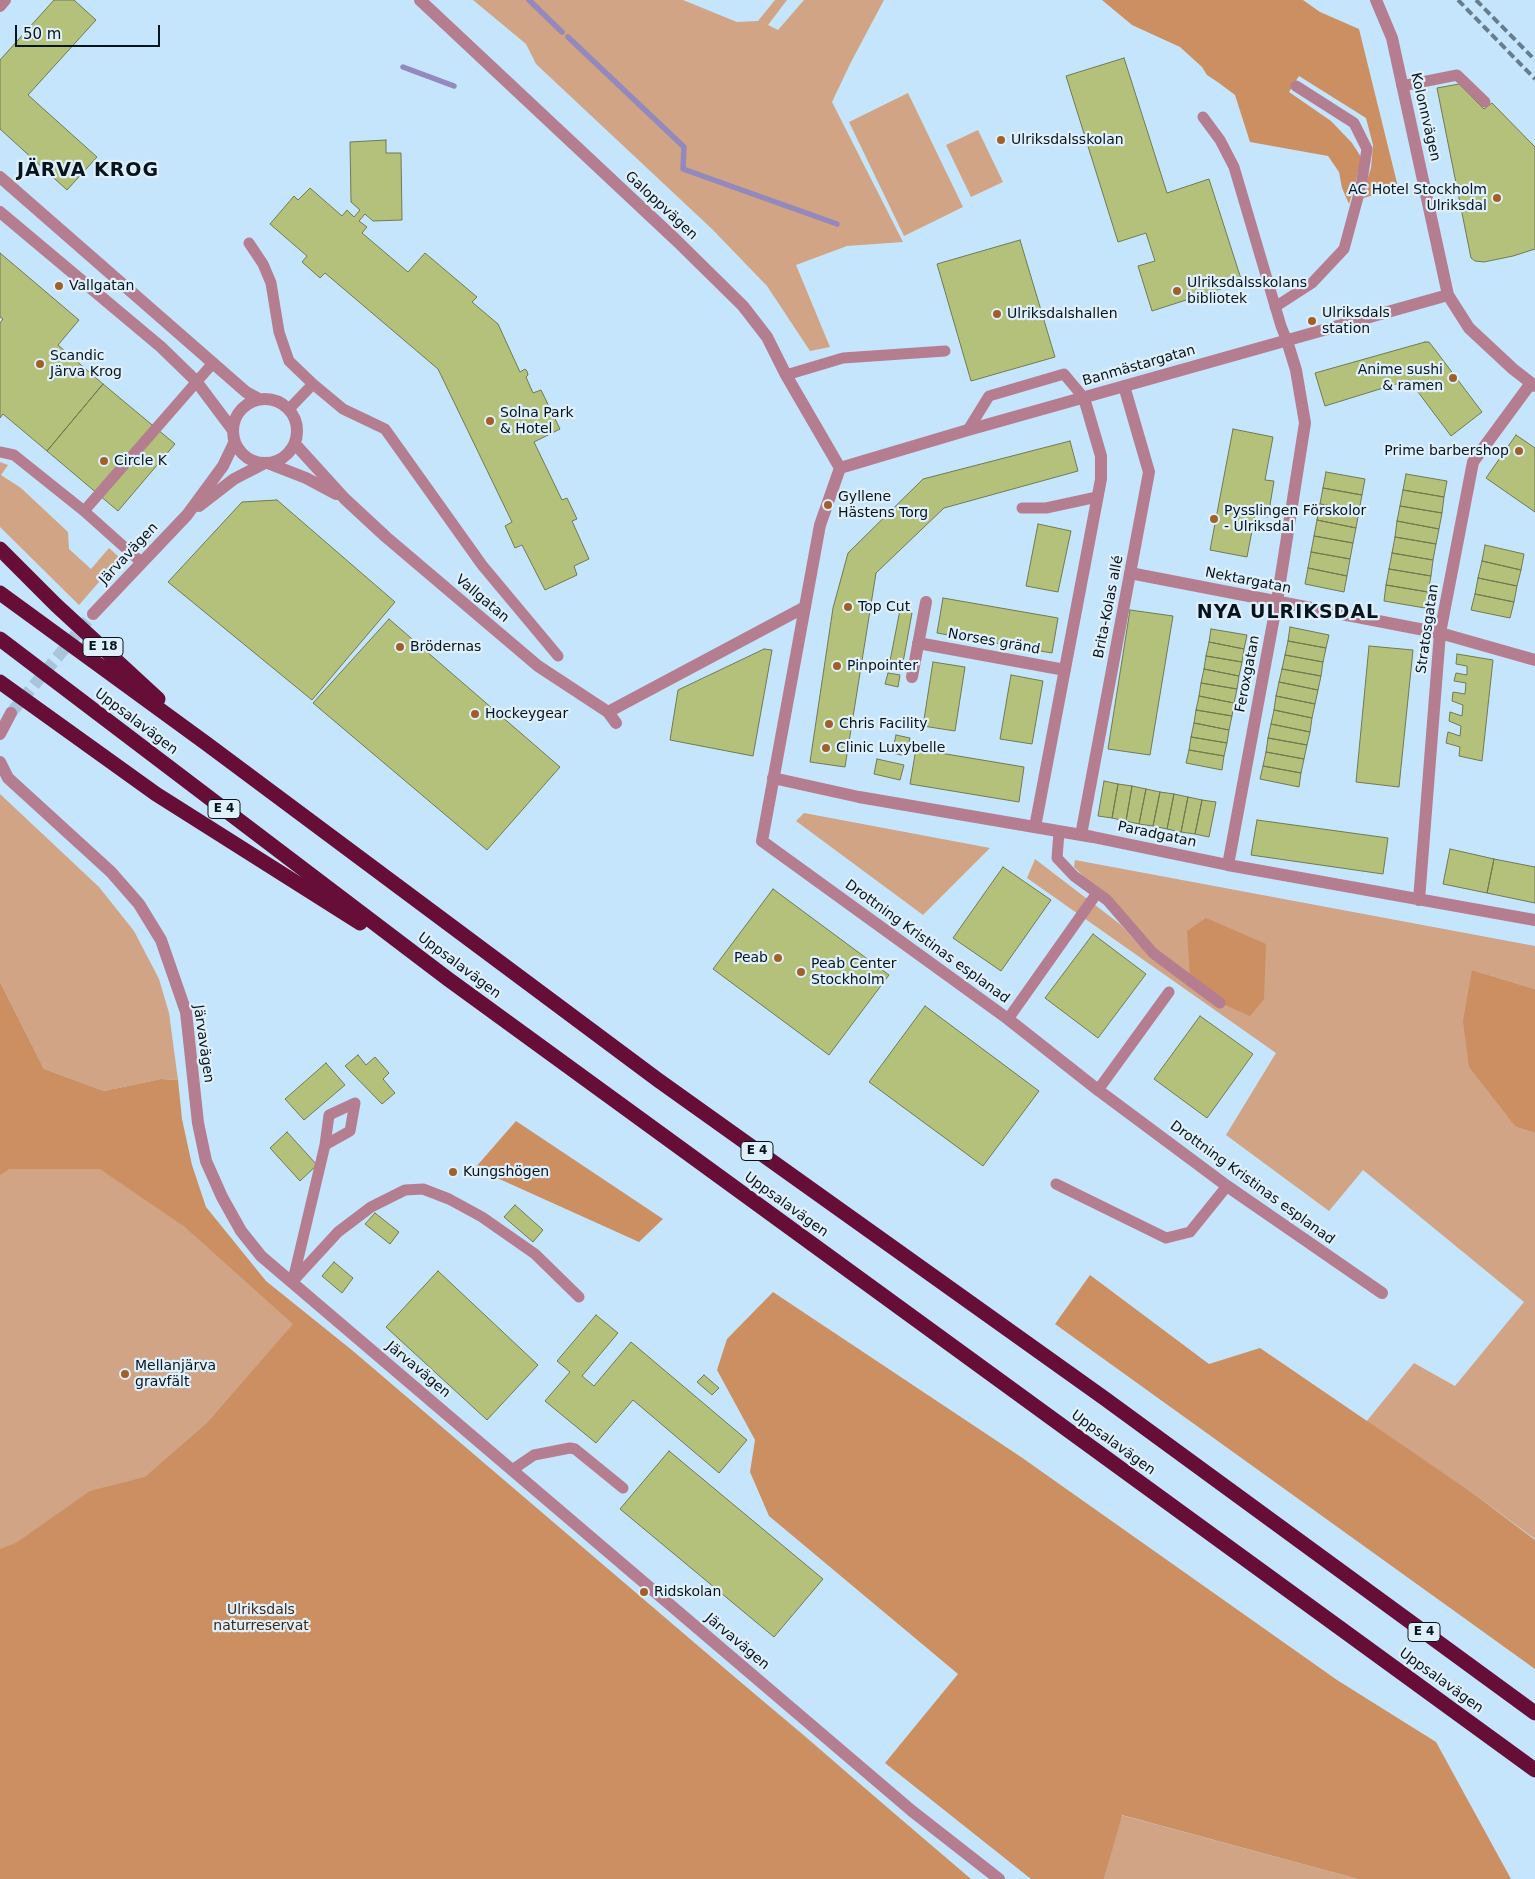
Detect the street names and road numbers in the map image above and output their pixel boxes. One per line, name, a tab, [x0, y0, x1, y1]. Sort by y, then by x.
street label: Kolonnvägen	[1407, 71, 1443, 163]
street label: Galoppvägen	[621, 168, 701, 244]
street label: Banmästargatan	[1081, 342, 1197, 390]
street label: Järvavägen	[96, 520, 162, 588]
street label: Brita-Kolas allé	[1091, 554, 1127, 660]
street label: Nektargatan	[1204, 564, 1292, 598]
street label: Vallgatan	[452, 572, 512, 626]
street label: Stratosgatan	[1413, 583, 1443, 675]
street label: Norses gränd	[947, 626, 1041, 658]
street label: Feroxgatan	[1232, 634, 1264, 714]
road number: E 18	[83, 638, 123, 656]
street label: Uppsalavägen	[91, 685, 181, 759]
road number: E 4	[208, 800, 240, 819]
street label: Paradgatan	[1116, 818, 1198, 852]
street label: Drottning Kristinas esplanad	[842, 877, 1012, 1007]
street label: Uppsalavägen	[414, 929, 504, 1003]
street label: Järvavägen	[189, 1004, 217, 1084]
street label: Drottning Kristinas esplanad	[1167, 1118, 1337, 1248]
road number: E 4	[741, 1142, 773, 1160]
street label: Uppsalavägen	[741, 1169, 831, 1241]
street label: Järvavägen	[383, 1338, 453, 1402]
street label: Uppsalavägen	[1068, 1407, 1158, 1479]
street label: Järvavägen	[702, 1610, 772, 1674]
road number: E 4	[1408, 1622, 1440, 1641]
street label: Uppsalavägen	[1396, 1645, 1486, 1717]

